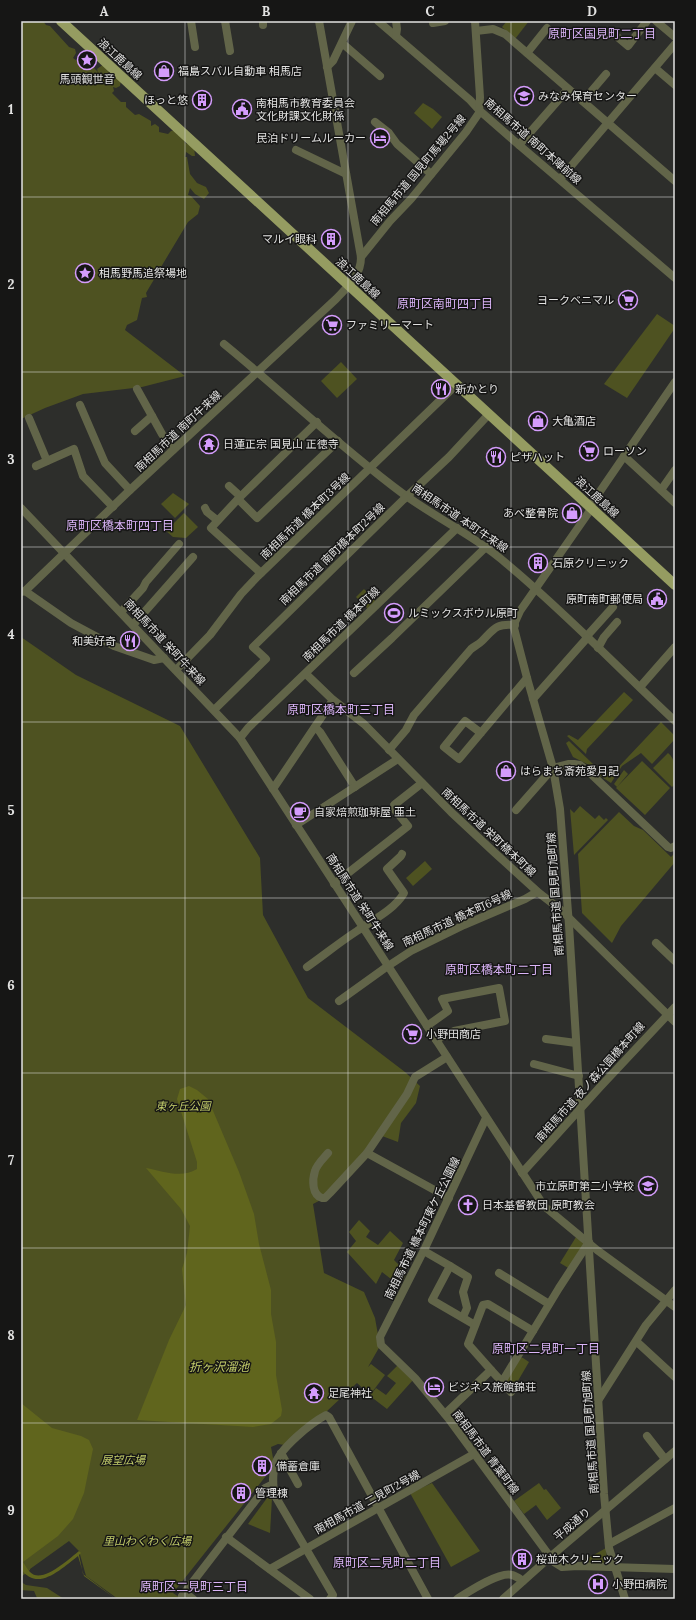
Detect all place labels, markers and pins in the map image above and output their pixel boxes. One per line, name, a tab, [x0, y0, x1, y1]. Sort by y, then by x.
place icon: 馬頭観世音	[76, 49, 98, 71]
shop icon: 福島スバル自動車 相馬店	[153, 60, 175, 82]
place label: 福島スバル自動車 相馬店	[178, 64, 302, 78]
place label: 馬頭観世音	[60, 72, 115, 86]
school or university icon: みなみ保育センター	[513, 85, 535, 107]
building icon: ほっと悠	[191, 89, 213, 111]
place label: みなみ保育センター	[538, 89, 637, 103]
place label: ほっと悠	[144, 93, 188, 107]
place label: 南相馬市教育委員会 文化財課文化財係	[256, 96, 355, 123]
public building icon: 南相馬市教育委員会 文化財課文化財係	[231, 98, 253, 120]
hotel icon: 民泊ドリームルーカー	[369, 127, 391, 149]
place label: 民泊ドリームルーカー	[256, 131, 366, 145]
building icon: マルイ眼科	[320, 228, 342, 250]
place label: マルイ眼科	[262, 232, 317, 246]
place icon: 相馬野馬追祭場地	[74, 262, 96, 284]
place label: 相馬野馬追祭場地	[99, 266, 187, 280]
supermarket icon: ヨークベニマル	[617, 289, 639, 311]
place label: ヨークベニマル	[537, 293, 614, 307]
supermarket icon: ファミリーマート	[321, 314, 343, 336]
place label: ファミリーマート	[346, 318, 434, 332]
restaurant icon: 新かとり	[430, 378, 452, 400]
place label: 新かとり	[455, 382, 499, 396]
shop icon: 大亀酒店	[527, 410, 549, 432]
place label: 大亀酒店	[552, 414, 596, 428]
temple icon: 日蓮正宗 国見山 正徳寺	[198, 433, 220, 455]
place label: 日蓮正宗 国見山 正徳寺	[223, 437, 339, 451]
supermarket icon: ローソン	[578, 440, 600, 462]
place label: ローソン	[603, 444, 647, 458]
restaurant icon: ピザハット	[485, 446, 507, 468]
place label: ピザハット	[510, 450, 565, 464]
shop icon: あべ整骨院	[561, 502, 583, 524]
place label: あべ整骨院	[503, 506, 558, 520]
building icon: 石原クリニック	[527, 552, 549, 574]
place label: 石原クリニック	[552, 556, 629, 570]
public building icon: 原町南町郵便局	[646, 588, 668, 610]
place label: 原町南町郵便局	[566, 592, 643, 606]
sports icon: ルミックスボウル原町	[383, 602, 405, 624]
place label: ルミックスボウル原町	[408, 606, 518, 620]
restaurant icon: 和美好奇	[119, 630, 141, 652]
place label: 和美好奇	[72, 634, 116, 648]
shop icon: はらまち斎苑愛月記	[495, 760, 517, 782]
place label: はらまち斎苑愛月記	[520, 764, 619, 778]
cafe icon: 自家焙煎珈琲屋 亜土	[289, 801, 311, 823]
place label: 自家焙煎珈琲屋 亜土	[314, 805, 416, 819]
supermarket icon: 小野田商店	[401, 1023, 423, 1045]
place label: 小野田商店	[426, 1027, 481, 1041]
school or university icon: 市立原町第二小学校	[637, 1175, 659, 1197]
place label: 市立原町第二小学校	[535, 1179, 634, 1193]
church icon: 日本基督教団 原町教会	[457, 1194, 479, 1216]
place label: 日本基督教団 原町教会	[482, 1198, 595, 1212]
hotel icon: ビジネス旅館錦荘	[423, 1376, 445, 1398]
place label: ビジネス旅館錦荘	[448, 1380, 536, 1394]
temple icon: 足尾神社	[303, 1382, 325, 1404]
place label: 足尾神社	[328, 1386, 372, 1400]
building icon: 備蓄倉庫	[251, 1455, 273, 1477]
place label: 備蓄倉庫	[276, 1459, 320, 1473]
building icon: 管理棟	[230, 1482, 252, 1504]
place label: 管理棟	[255, 1486, 288, 1500]
building icon: 桜並木クリニック	[511, 1548, 533, 1570]
place label: 桜並木クリニック	[536, 1552, 624, 1566]
hospital icon: 小野田病院	[587, 1573, 609, 1595]
place label: 小野田病院	[612, 1577, 667, 1591]

